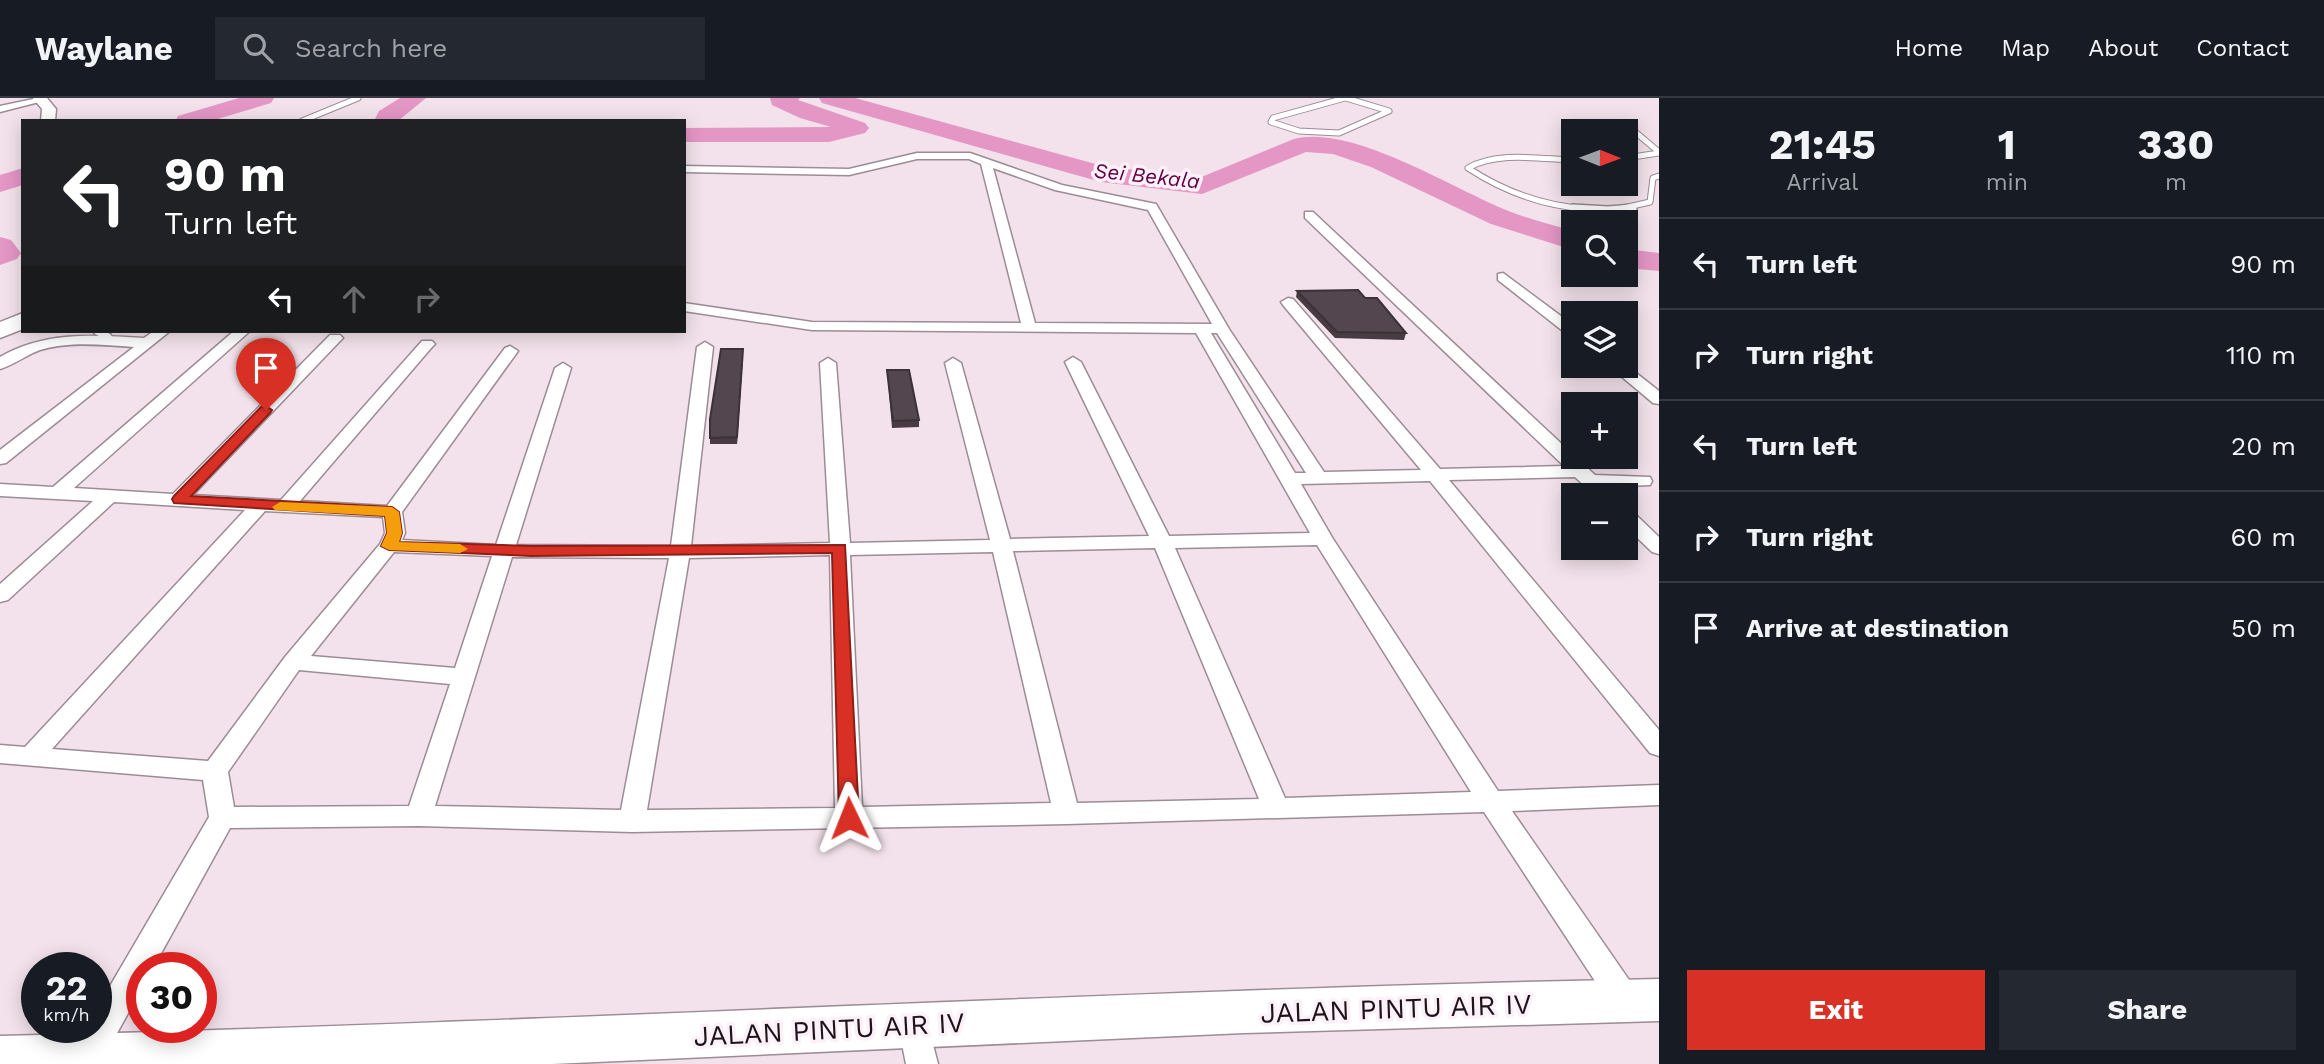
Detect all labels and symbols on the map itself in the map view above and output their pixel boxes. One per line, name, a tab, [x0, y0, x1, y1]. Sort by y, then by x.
north arrow	[1561, 119, 1638, 196]
water label: Sei Bekala	[1093, 158, 1201, 194]
pin	[236, 338, 296, 410]
position arrow	[812, 781, 886, 855]
speed limit sign: 30	[126, 952, 217, 1043]
street label: JALAN PINTU AIR IV	[1260, 987, 1532, 1030]
street label: JALAN PINTU AIR IV	[693, 1006, 965, 1053]

